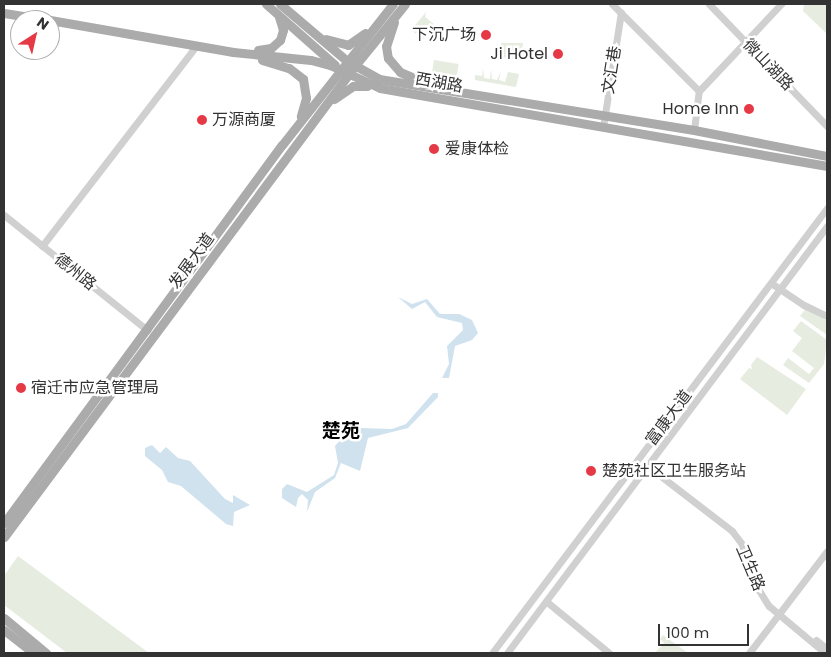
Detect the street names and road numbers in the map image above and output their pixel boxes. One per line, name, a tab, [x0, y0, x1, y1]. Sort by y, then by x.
street label: 微山湖路	[739, 35, 797, 95]
street label: 文汇巷	[599, 45, 625, 95]
street label: 西湖路	[414, 69, 464, 97]
street label: 发展大道	[165, 229, 219, 293]
street label: 德州路	[50, 249, 100, 295]
street label: 富康大道	[642, 387, 696, 449]
street label: 卫生路	[732, 542, 768, 594]

